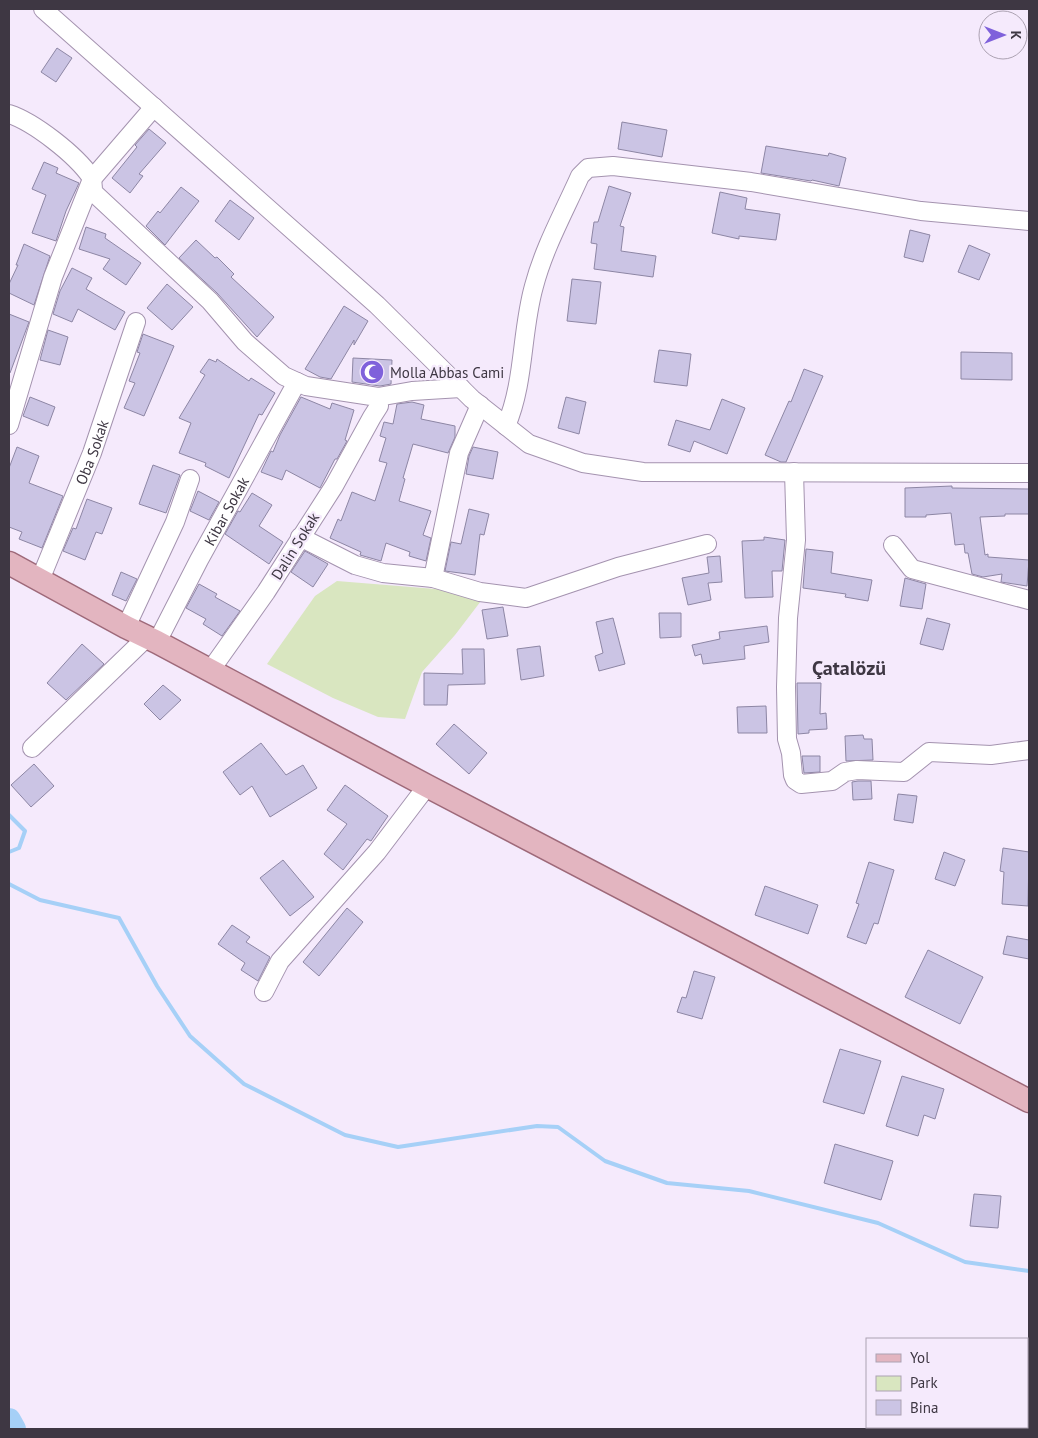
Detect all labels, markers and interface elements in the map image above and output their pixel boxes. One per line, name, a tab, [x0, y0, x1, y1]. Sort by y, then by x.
north arrow	[978, 10, 1028, 60]
text: K	[1007, 31, 1025, 40]
mosque icon: Molla Abbas Cami	[359, 359, 385, 385]
place label: Molla Abbas Cami	[390, 363, 504, 382]
street label: Oba Sokak	[71, 416, 112, 487]
street label: Kibar Sokak	[199, 473, 253, 549]
street label: Dalin Sokak	[267, 508, 324, 583]
district label: Çatalözü	[812, 655, 886, 681]
legend	[866, 1338, 1028, 1428]
text: Yol	[910, 1348, 930, 1367]
text: Park	[910, 1373, 938, 1392]
text: Bina	[910, 1398, 938, 1417]

